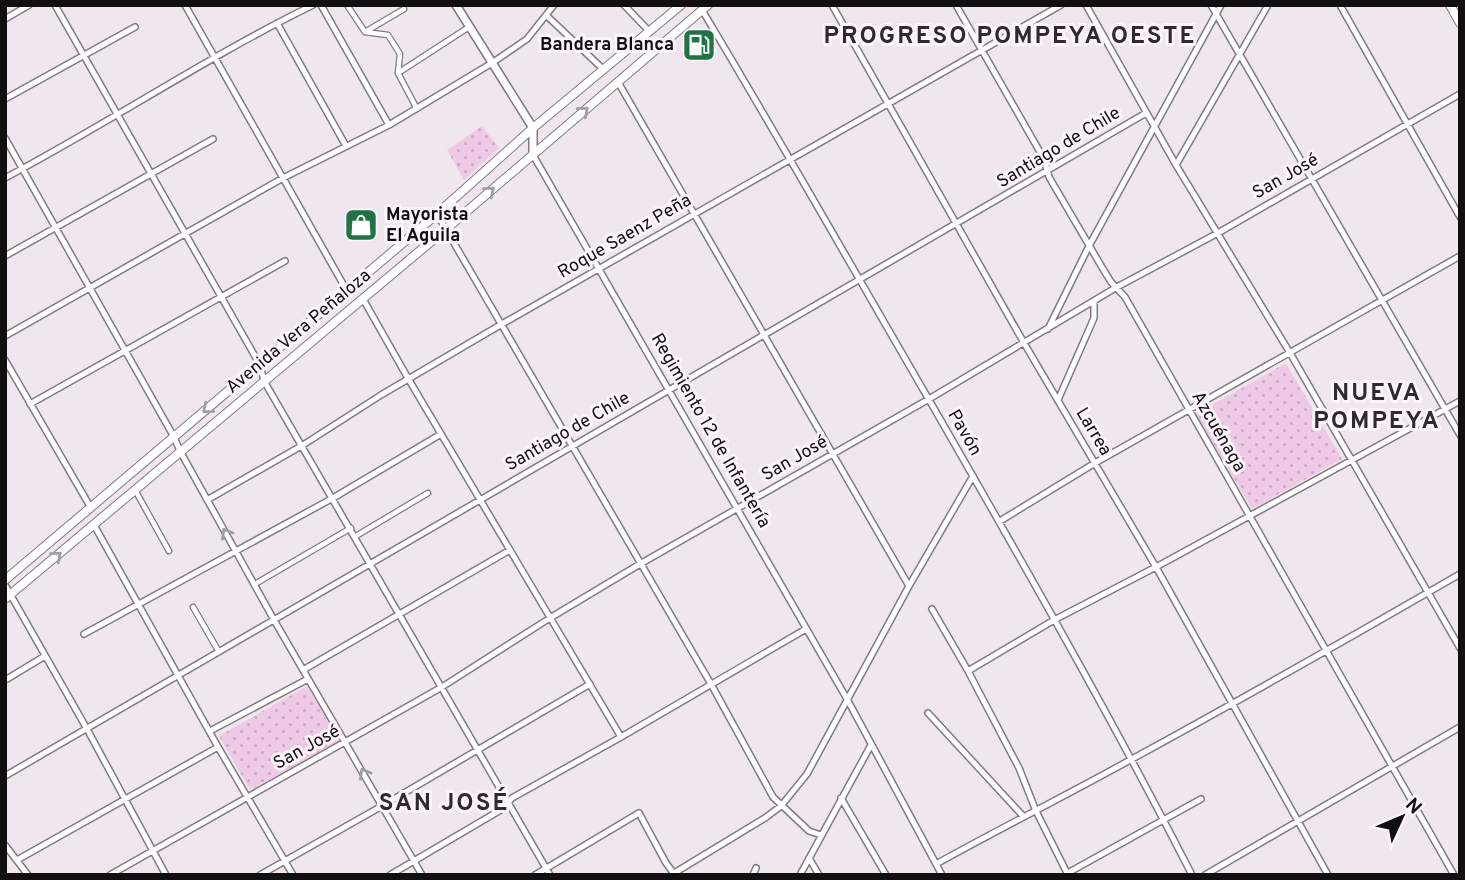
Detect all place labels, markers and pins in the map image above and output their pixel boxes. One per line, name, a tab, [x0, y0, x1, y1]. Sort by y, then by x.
fuel station icon: Bandera Blanca	[680, 26, 718, 64]
place label: Bandera Blanca	[540, 34, 674, 57]
place label: Mayorista El Aguila	[386, 204, 469, 248]
shop icon: Mayorista El Aguila	[342, 206, 380, 244]

